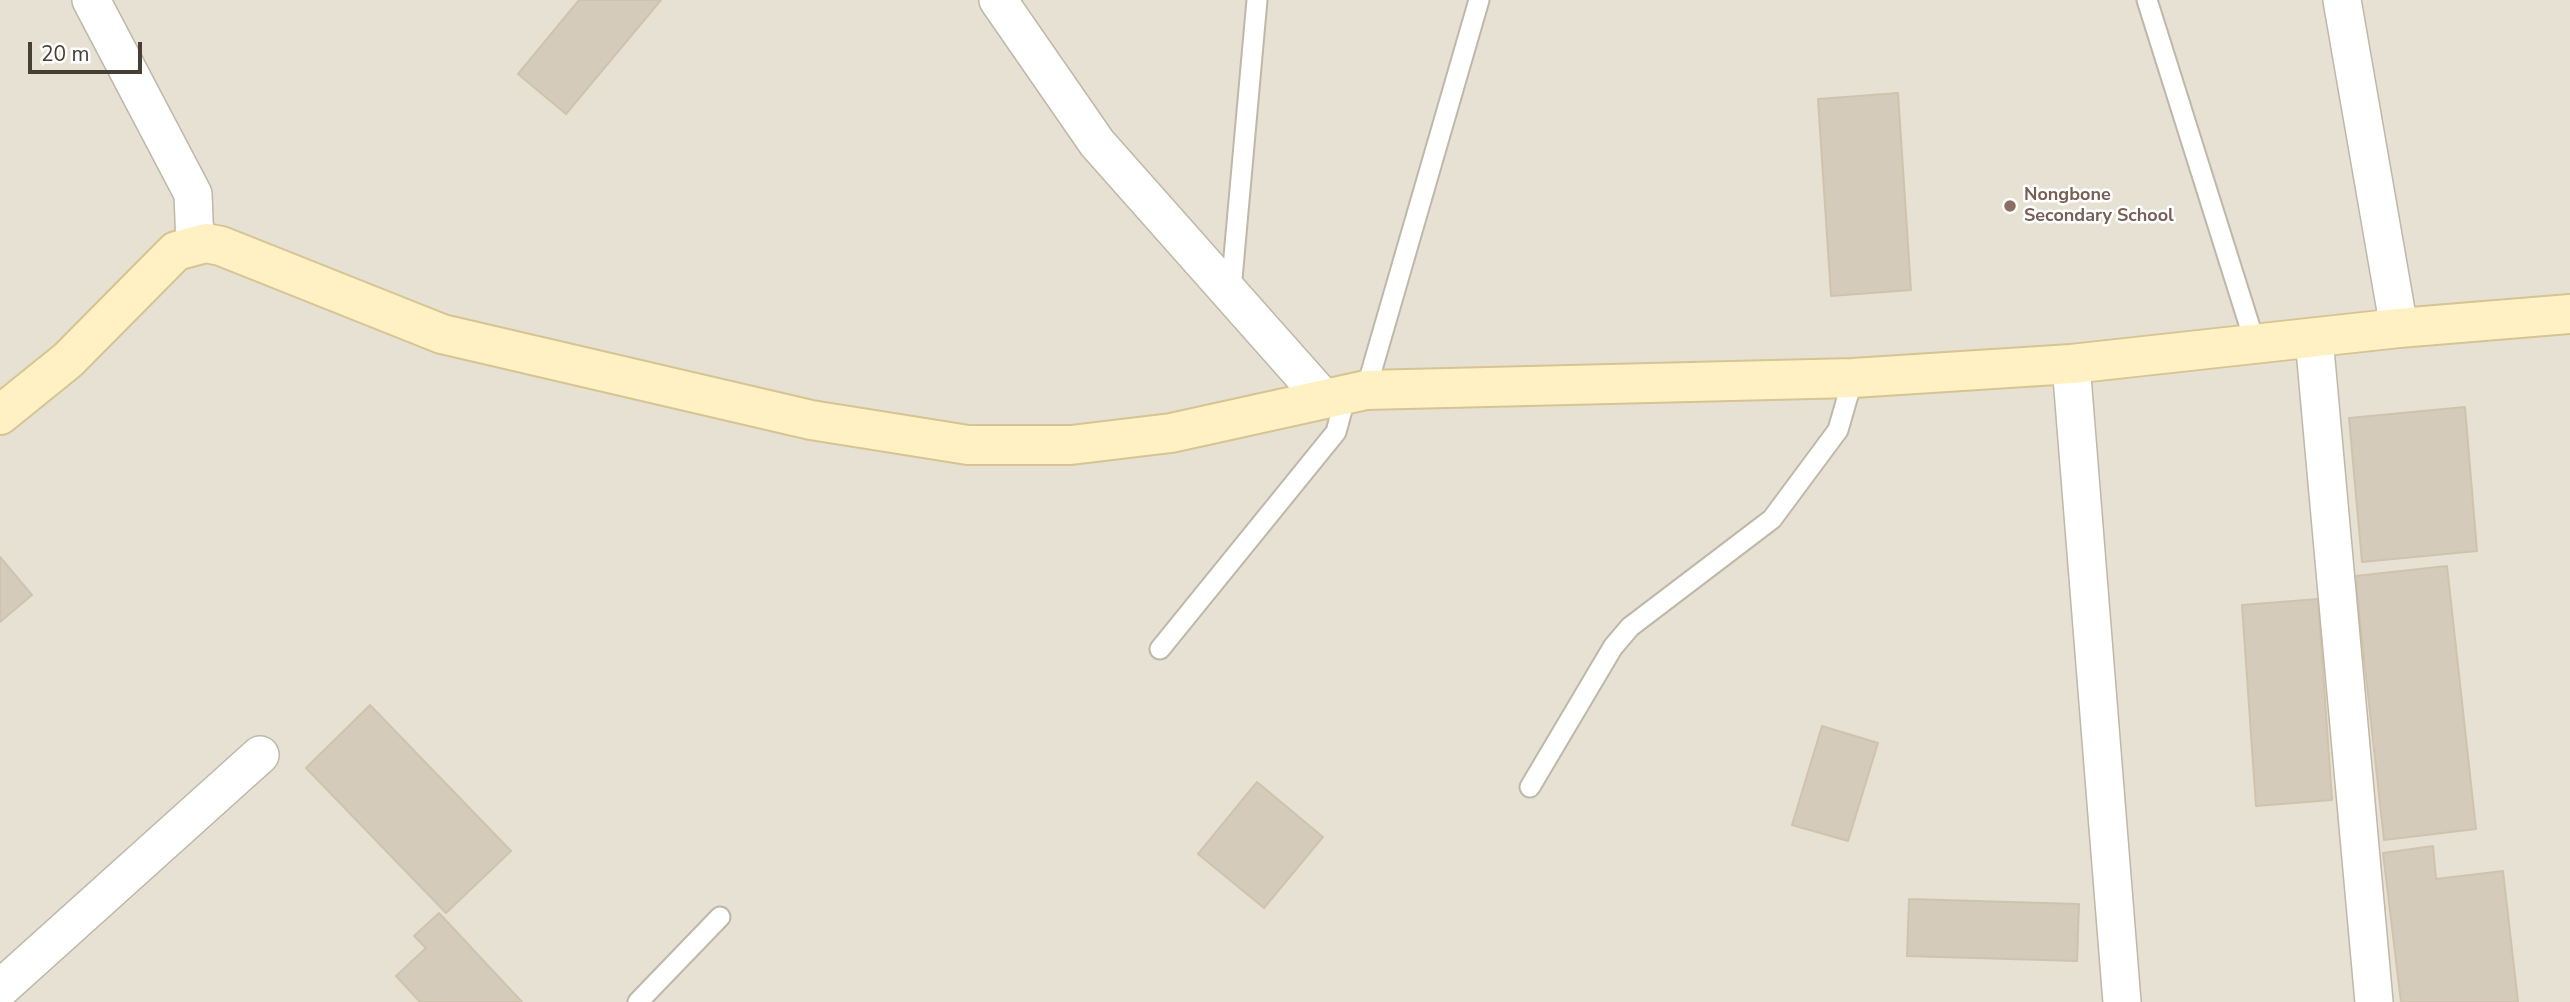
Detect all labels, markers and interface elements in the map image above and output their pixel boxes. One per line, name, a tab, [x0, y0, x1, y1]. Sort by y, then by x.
scale bar	[32, 28, 145, 72]
text: 20 m	[41, 40, 90, 68]
place label: Nongbone Secondary School	[2024, 185, 2174, 228]
marker: Nongbone Secondary School	[2002, 198, 2018, 214]

